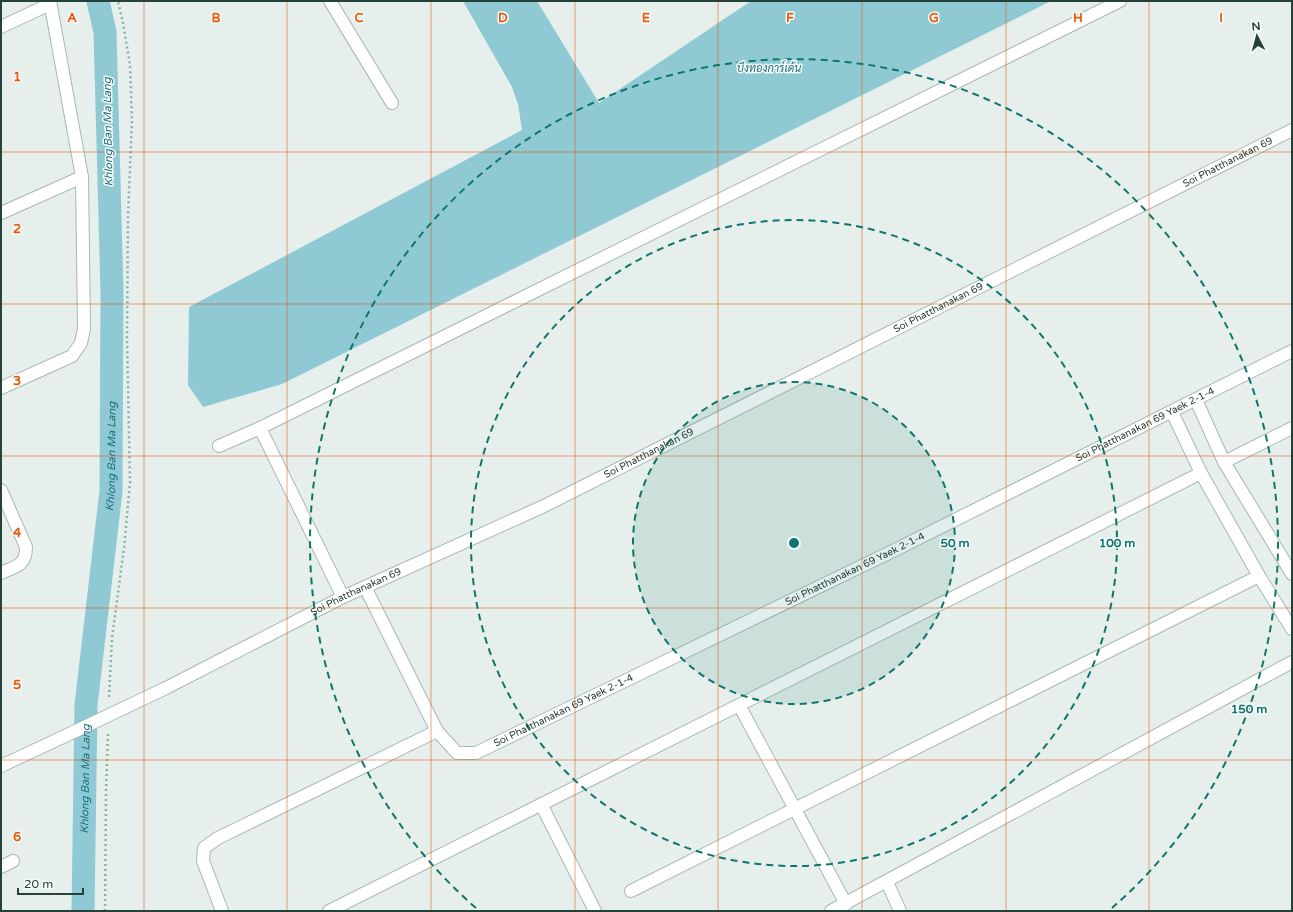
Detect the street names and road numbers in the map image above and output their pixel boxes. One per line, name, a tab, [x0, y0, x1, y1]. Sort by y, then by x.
street label: Soi Phatthanakan 69	[1181, 135, 1275, 190]
street label: Soi Phatthanakan 69	[891, 280, 985, 335]
street label: Soi Phatthanakan 69 Yaek 2-1-4	[1074, 385, 1216, 464]
street label: Soi Phatthanakan 69	[602, 426, 696, 481]
street label: Soi Phatthanakan 69 Yaek 2-1-4	[783, 530, 927, 608]
street label: Soi Phatthanakan 69	[309, 565, 403, 619]
street label: Soi Phatthanakan 69 Yaek 2-1-4	[492, 672, 635, 749]

